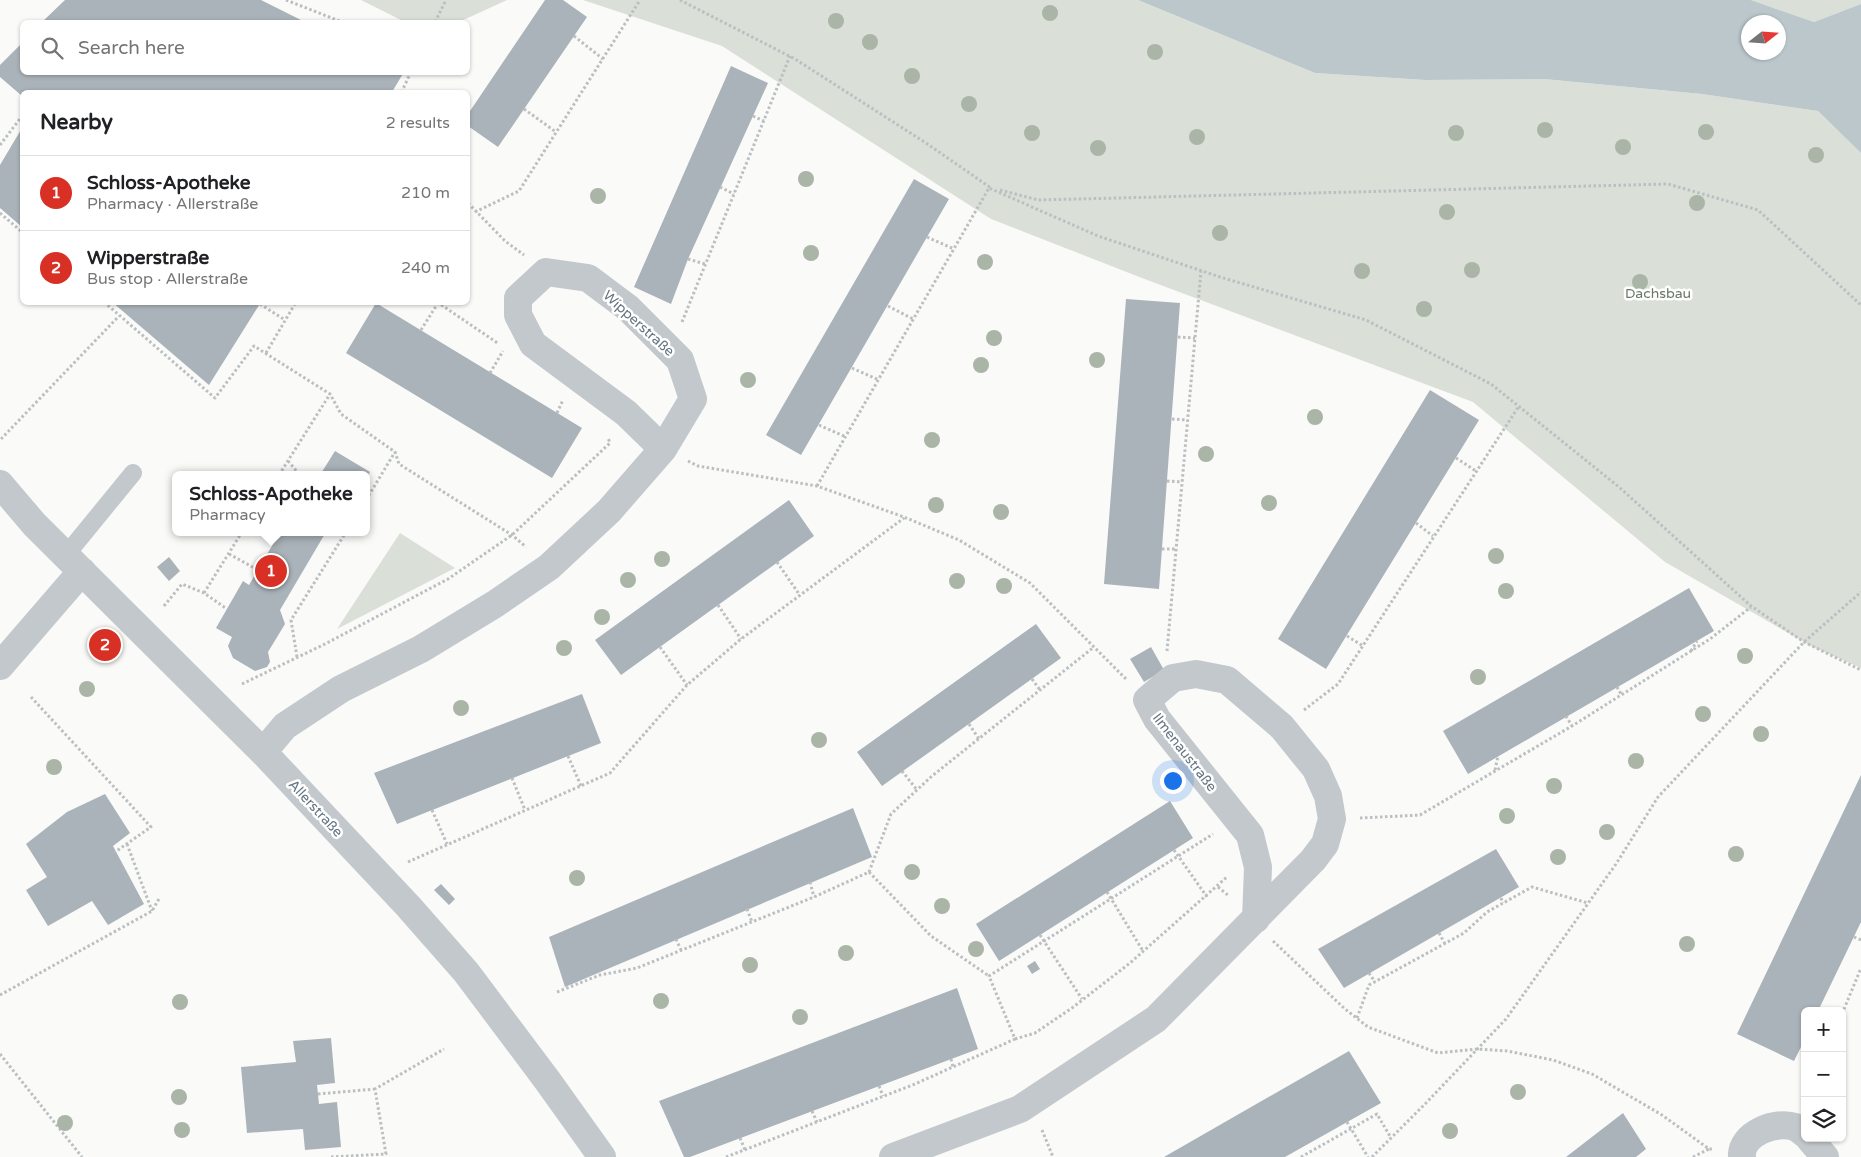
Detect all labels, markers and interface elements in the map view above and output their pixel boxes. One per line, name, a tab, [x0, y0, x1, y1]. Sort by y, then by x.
north arrow	[1741, 15, 1786, 60]
search box	[20, 20, 470, 75]
icon: search	[38, 34, 66, 62]
text: Search here	[78, 37, 185, 59]
text: Nearby	[40, 110, 113, 135]
text: 2 results	[386, 113, 450, 133]
text: Schloss-Apotheke	[87, 172, 250, 194]
text: 1	[51, 183, 61, 203]
text: 210 m	[401, 183, 450, 203]
text: Pharmacy · Allerstraße	[87, 194, 258, 214]
text: Wipperstraße	[87, 247, 209, 269]
text: 2	[51, 258, 61, 278]
text: 240 m	[401, 258, 450, 278]
text: Bus stop · Allerstraße	[87, 269, 248, 289]
park label: Dachsbau	[1625, 285, 1691, 302]
street label: Wipperstraße	[599, 287, 678, 360]
popup	[172, 471, 370, 536]
text: Schloss-Apotheke	[189, 483, 353, 505]
text: Pharmacy	[189, 505, 266, 525]
pin: 1	[255, 552, 287, 590]
pin: 2	[89, 626, 121, 664]
street label: Ilmenaustraße	[1149, 710, 1220, 795]
your location	[1160, 768, 1186, 794]
street label: Allerstraße	[285, 776, 347, 841]
map controls	[1801, 1007, 1846, 1142]
button: +	[1801, 1007, 1846, 1052]
button: −	[1801, 1052, 1846, 1097]
button: layers	[1801, 1097, 1846, 1142]

